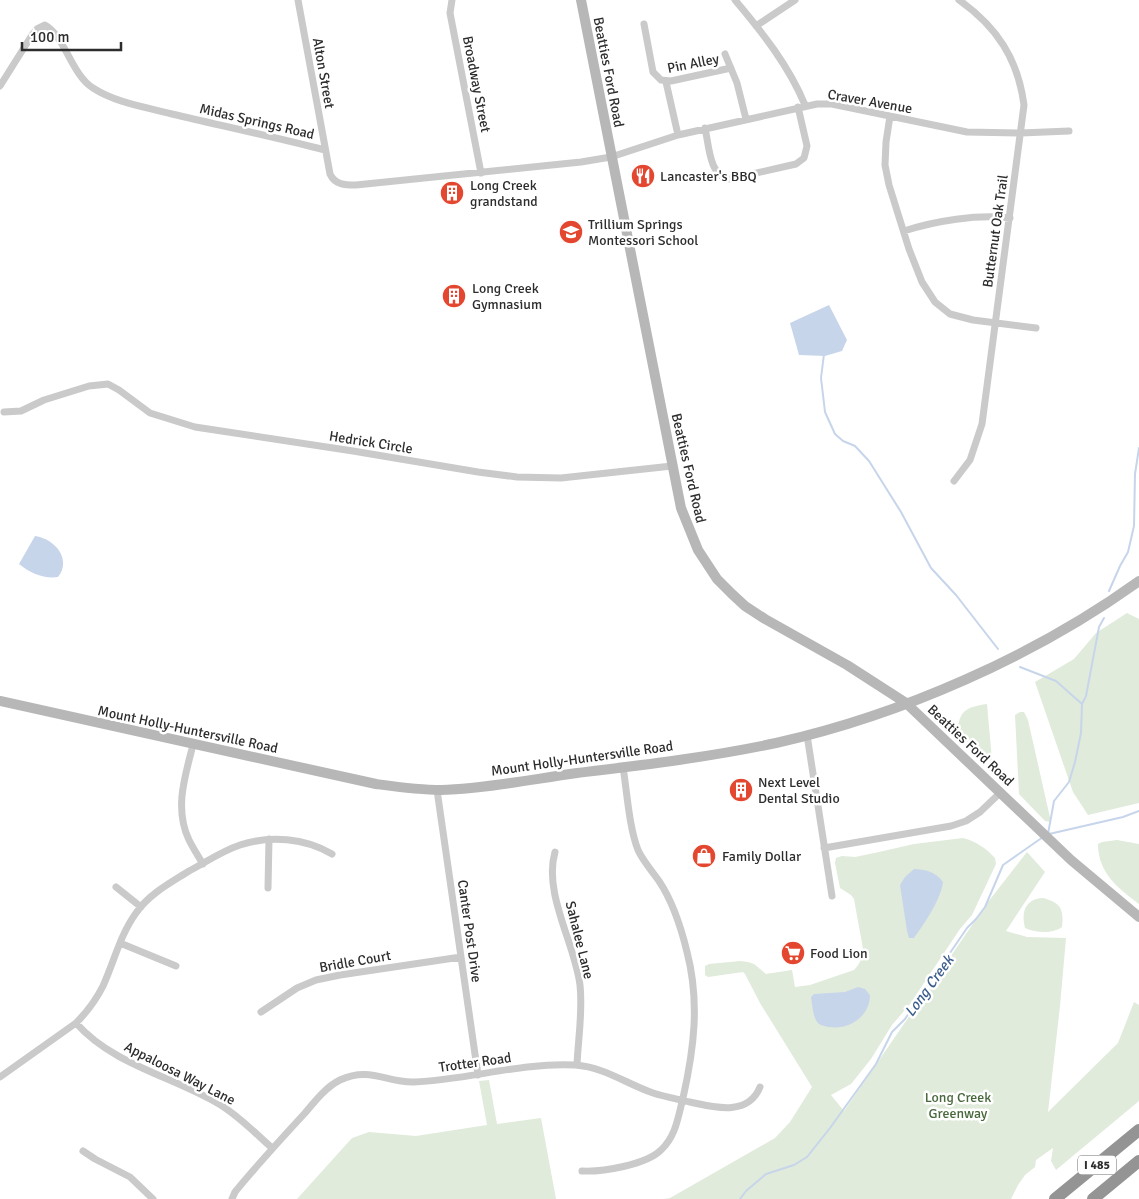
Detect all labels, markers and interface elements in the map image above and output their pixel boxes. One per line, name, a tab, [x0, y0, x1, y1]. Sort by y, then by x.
street label: Beatties Ford Road	[589, 15, 628, 129]
scale bar	[22, 20, 121, 52]
text: 100 m	[30, 28, 70, 46]
street label: Broadway Street	[459, 34, 494, 134]
street label: Alton Street	[309, 36, 338, 110]
street label: Pin Alley	[666, 50, 721, 77]
street label: Craver Avenue	[826, 86, 914, 117]
street label: Midas Springs Road	[198, 100, 316, 143]
restaurant icon: Lancaster's BBQ	[630, 163, 656, 189]
place label: Lancaster's BBQ	[660, 168, 757, 185]
street label: Butternut Oak Trail	[979, 174, 1012, 289]
place label: Long Creek grandstand	[470, 177, 538, 210]
building icon: Long Creek grandstand	[439, 180, 465, 206]
place label: Trillium Springs Montessori School	[588, 216, 698, 249]
school or university icon: Trillium Springs Montessori School	[558, 219, 584, 245]
place label: Long Creek Gymnasium	[472, 280, 542, 313]
building icon: Long Creek Gymnasium	[441, 283, 467, 309]
street label: Beatties Ford Road	[668, 412, 709, 525]
street label: Hedrick Circle	[328, 427, 414, 457]
street label: Beatties Ford Road	[924, 701, 1017, 790]
street label: Mount Holly-Huntersville Road	[96, 702, 280, 757]
street label: Mount Holly-Huntersville Road	[490, 737, 674, 780]
place label: Next Level Dental Studio	[758, 774, 840, 807]
building icon: Next Level Dental Studio	[728, 777, 754, 803]
shop icon: Family Dollar	[691, 843, 717, 869]
place label: Family Dollar	[722, 848, 802, 865]
street label: Canter Post Drive	[454, 879, 485, 983]
street label: Sahalee Lane	[562, 899, 597, 981]
supermarket icon: Food Lion	[780, 940, 806, 966]
place label: Food Lion	[810, 945, 868, 962]
street label: Bridle Court	[318, 947, 392, 976]
water label: Long Creek	[901, 951, 958, 1020]
street label: Appaloosa Way Lane	[121, 1038, 238, 1109]
street label: Trotter Road	[438, 1049, 512, 1076]
park label: Long Creek Greenway	[925, 1089, 991, 1122]
road number: I 485	[1078, 1156, 1116, 1174]

